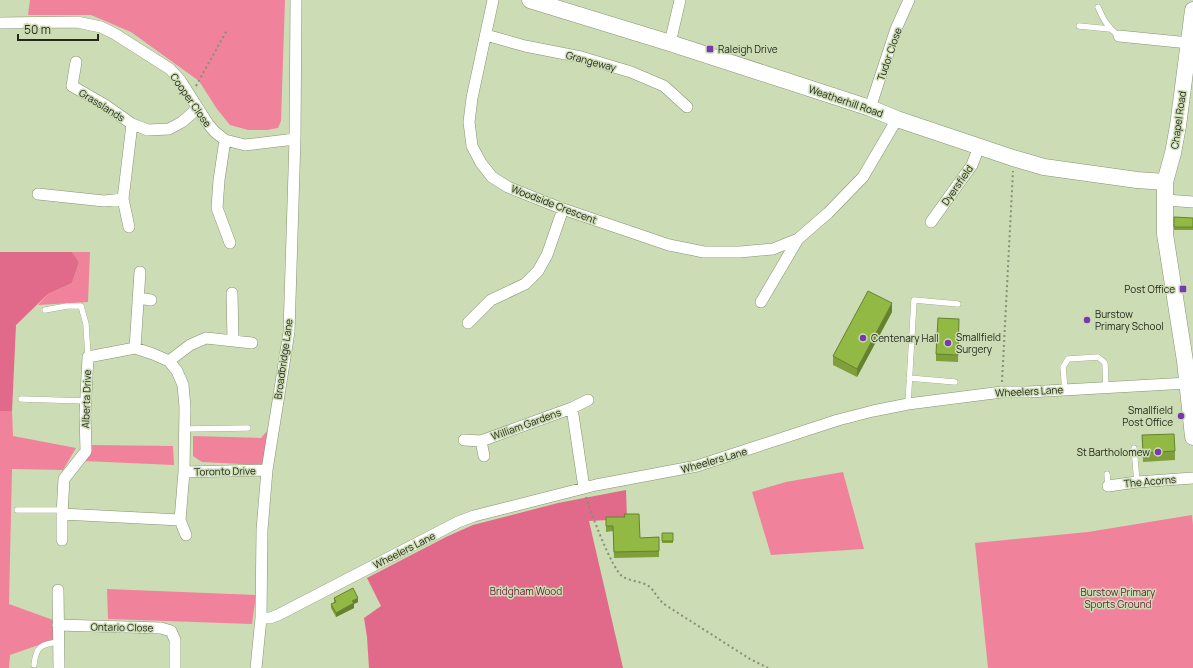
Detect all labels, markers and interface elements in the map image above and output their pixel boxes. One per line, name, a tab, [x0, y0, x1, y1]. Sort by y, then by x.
scale bar	[18, 16, 98, 42]
text: 50 m	[24, 21, 51, 38]
street label: Tudor Close	[873, 25, 905, 82]
place label: Raleigh Drive	[718, 42, 778, 56]
marker: Raleigh Drive	[705, 44, 715, 54]
street label: Grangeway	[564, 48, 618, 75]
street label: Cooper Close	[167, 70, 215, 130]
street label: Weatherhill Road	[807, 82, 885, 120]
street label: Grasslands	[76, 85, 128, 125]
street label: Chapel Road	[1167, 90, 1189, 150]
street label: Dyersfield	[938, 162, 976, 208]
street label: Woodside Crescent	[509, 181, 599, 227]
place label: Post Office	[1124, 282, 1175, 296]
marker: Post Office	[1178, 284, 1188, 294]
place label: Burstow Primary School	[1095, 307, 1164, 333]
marker: Burstow Primary School	[1082, 315, 1092, 325]
street label: Broadbridge Lane	[270, 318, 296, 400]
place label: Smallfield Surgery	[956, 330, 1001, 356]
place label: Centenary Hall	[871, 331, 939, 345]
marker: Centenary Hall	[858, 333, 868, 343]
marker: Smallfield Surgery	[943, 338, 953, 348]
street label: Alberta Drive	[78, 369, 94, 429]
street label: Wheelers Lane	[995, 382, 1064, 400]
place label: Smallfield Post Office	[1122, 403, 1173, 429]
street label: William Gardens	[489, 405, 563, 443]
marker: Smallfield Post Office	[1176, 411, 1186, 421]
street label: Wheelers Lane	[679, 444, 749, 476]
place label: St Bartholomew	[1077, 445, 1150, 459]
marker: St Bartholomew	[1153, 447, 1163, 457]
street label: Toronto Drive	[194, 463, 256, 479]
street label: The Acorns	[1123, 472, 1177, 490]
street label: Wheelers Lane	[370, 528, 438, 572]
park label: Bridgham Wood	[490, 584, 562, 598]
park label: Burstow Primary Sports Ground	[1081, 585, 1156, 611]
street label: Ontario Close	[90, 619, 154, 635]

